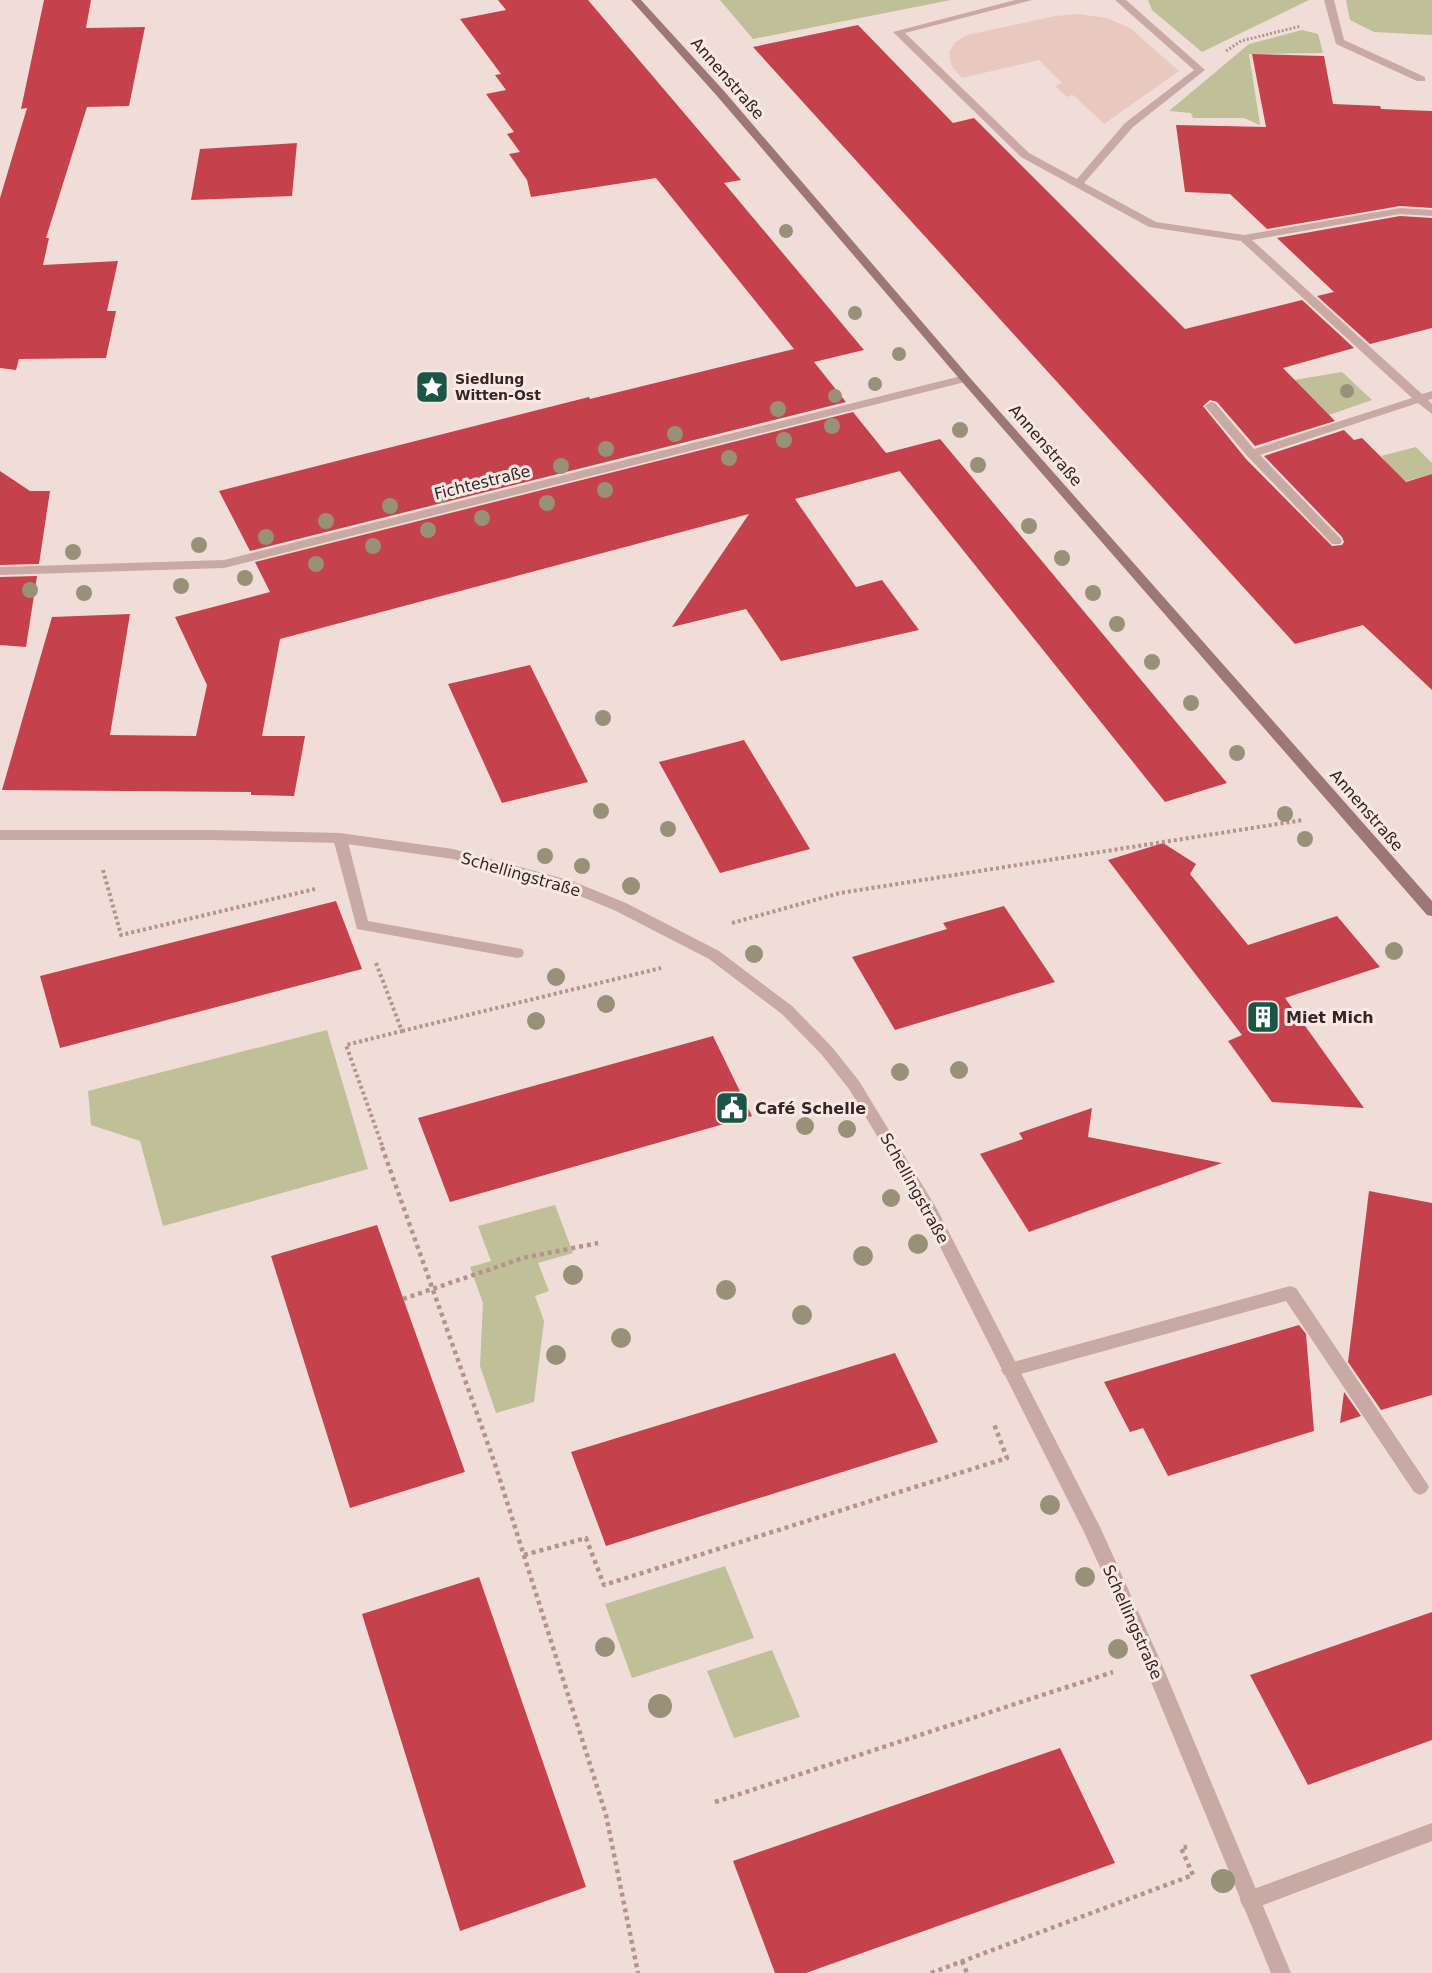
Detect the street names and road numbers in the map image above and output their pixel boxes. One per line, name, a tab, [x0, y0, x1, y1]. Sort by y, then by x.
street label: Annenstraße	[687, 34, 768, 123]
street label: Annenstraße	[1005, 401, 1086, 490]
street label: Fichtestraße	[432, 461, 532, 504]
street label: Annenstraße	[1326, 766, 1407, 855]
street label: Schellingstraße	[459, 848, 583, 901]
street label: Schellingstraße	[876, 1130, 953, 1247]
street label: Schellingstraße	[1099, 1562, 1166, 1682]

